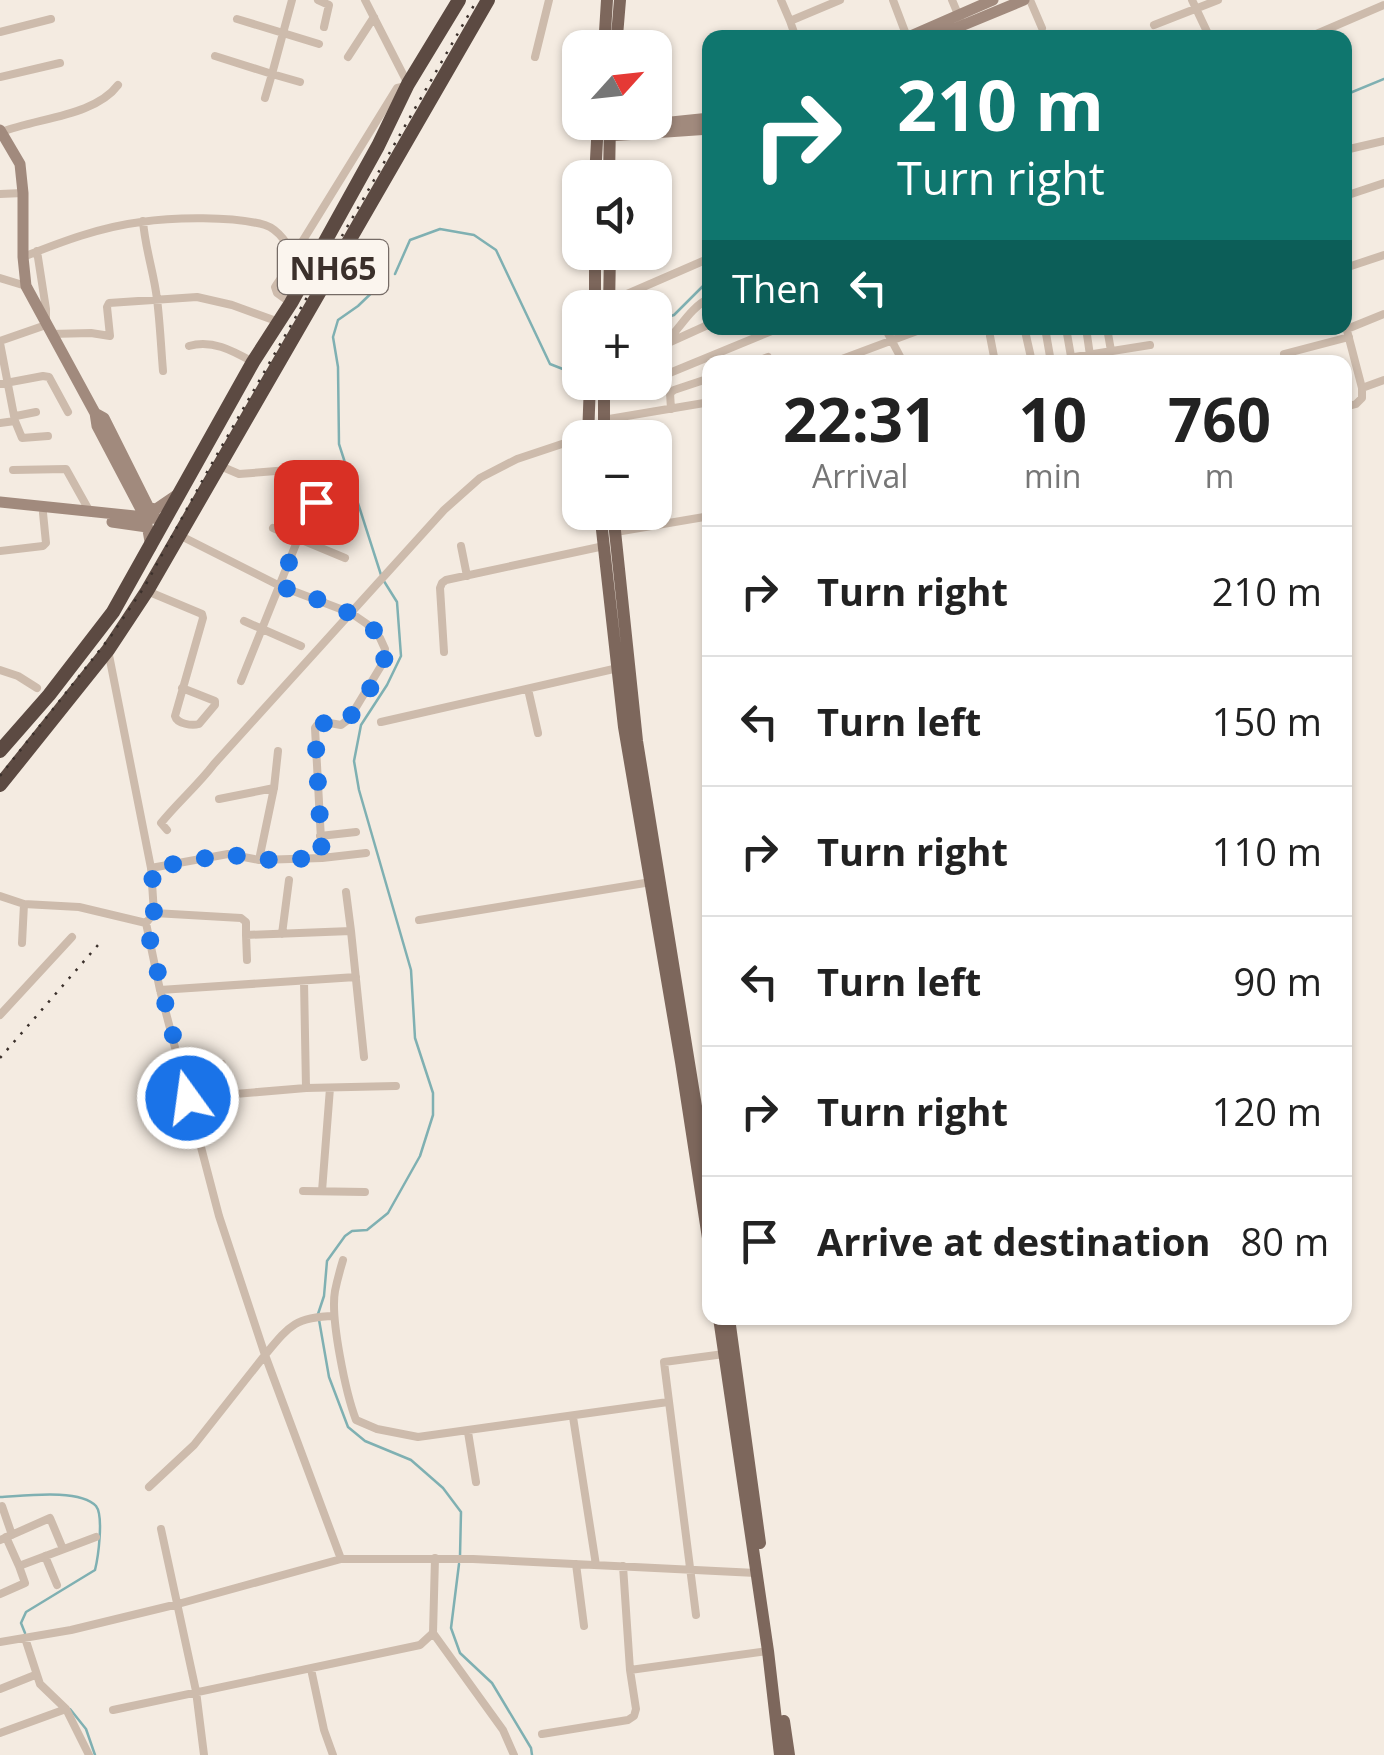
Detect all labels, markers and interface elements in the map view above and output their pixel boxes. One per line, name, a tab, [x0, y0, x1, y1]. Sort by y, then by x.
north arrow	[562, 30, 672, 140]
map controls	[562, 30, 672, 530]
text: 210 m	[897, 56, 1104, 152]
icon: right	[732, 70, 862, 200]
text: Turn right	[897, 147, 1105, 208]
button: sound	[562, 160, 672, 270]
road number: NH65	[278, 240, 388, 294]
icon: left	[841, 260, 896, 315]
text: Then	[732, 262, 821, 314]
button: +	[562, 290, 672, 400]
text: 22:31	[783, 378, 937, 460]
text: 10	[1018, 378, 1087, 460]
text: 760	[1168, 378, 1271, 460]
button: −	[562, 420, 672, 530]
text: Arrival	[812, 454, 908, 497]
text: min	[1024, 454, 1081, 497]
text: m	[1205, 454, 1234, 497]
pin	[274, 460, 359, 545]
icon: arrive	[289, 475, 344, 530]
icon: right	[732, 564, 787, 619]
text: Turn right	[817, 565, 1008, 617]
text: 210 m	[1212, 565, 1322, 617]
icon: left	[732, 694, 787, 749]
text: Turn left	[817, 695, 981, 747]
text: 150 m	[1212, 695, 1322, 747]
icon: right	[732, 824, 787, 879]
text: Turn right	[817, 825, 1008, 877]
text: 110 m	[1212, 825, 1322, 877]
icon: left	[732, 954, 787, 1009]
text: Turn left	[817, 955, 981, 1007]
text: 90 m	[1233, 955, 1322, 1007]
position arrow	[136, 1046, 240, 1150]
icon: right	[732, 1084, 787, 1139]
text: Turn right	[817, 1085, 1008, 1137]
text: 120 m	[1212, 1085, 1322, 1137]
icon: arrive	[732, 1214, 787, 1269]
text: Arrive at destination	[817, 1215, 1211, 1267]
text: 80 m	[1241, 1215, 1329, 1267]

